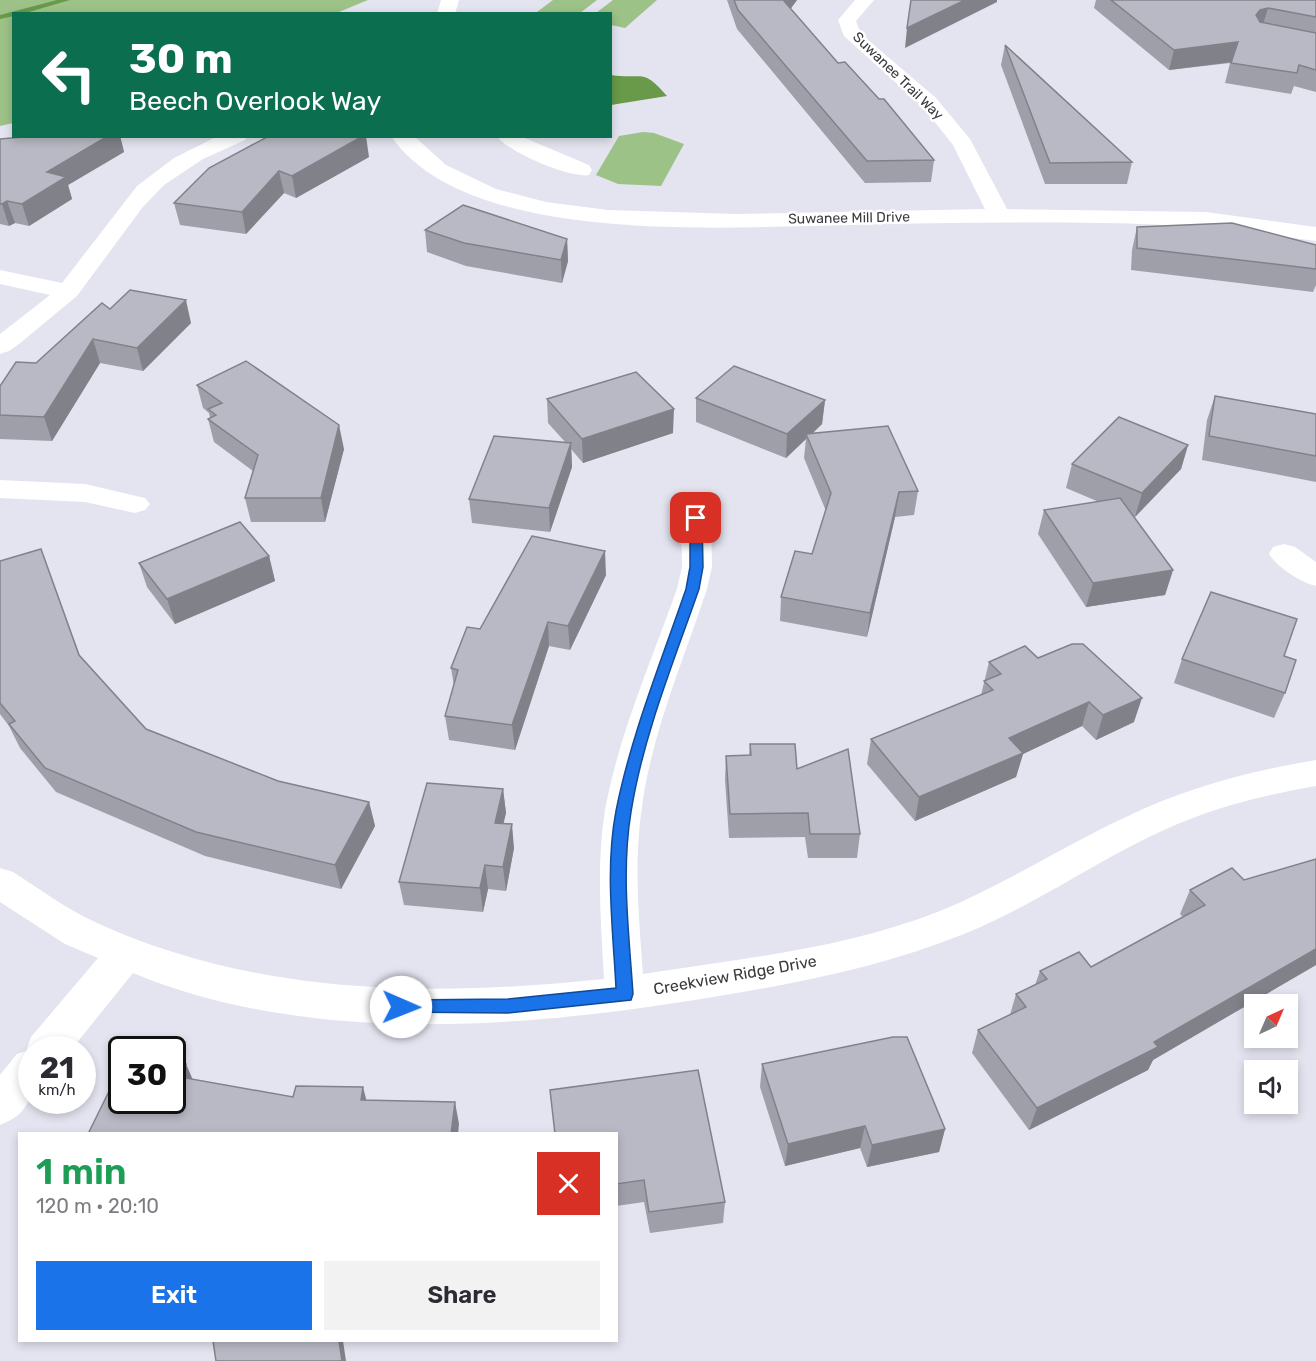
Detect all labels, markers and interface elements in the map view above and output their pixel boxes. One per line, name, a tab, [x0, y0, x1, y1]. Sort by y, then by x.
street label: Suwanee Trail Way	[849, 28, 947, 124]
text: 30 m	[129, 34, 233, 84]
icon: left	[30, 36, 108, 114]
text: Beech Overlook Way	[129, 85, 381, 117]
street label: Suwanee Mill Drive	[788, 208, 910, 228]
pin	[670, 492, 721, 543]
icon: arrive	[679, 501, 712, 534]
street label: Creekview Ridge Drive	[652, 951, 818, 999]
position arrow	[369, 975, 433, 1039]
north arrow	[1244, 994, 1298, 1048]
map controls	[1244, 994, 1298, 1114]
speed limit sign: 30	[108, 1036, 186, 1114]
text: 21	[40, 1050, 74, 1086]
button: sound	[1244, 1060, 1298, 1114]
text: km/h	[38, 1081, 76, 1099]
text: 1 min	[36, 1150, 127, 1193]
button: close	[537, 1152, 600, 1215]
text: 120 m · 20:10	[36, 1194, 159, 1218]
button: Exit	[36, 1261, 312, 1330]
button: Share	[324, 1261, 600, 1330]

